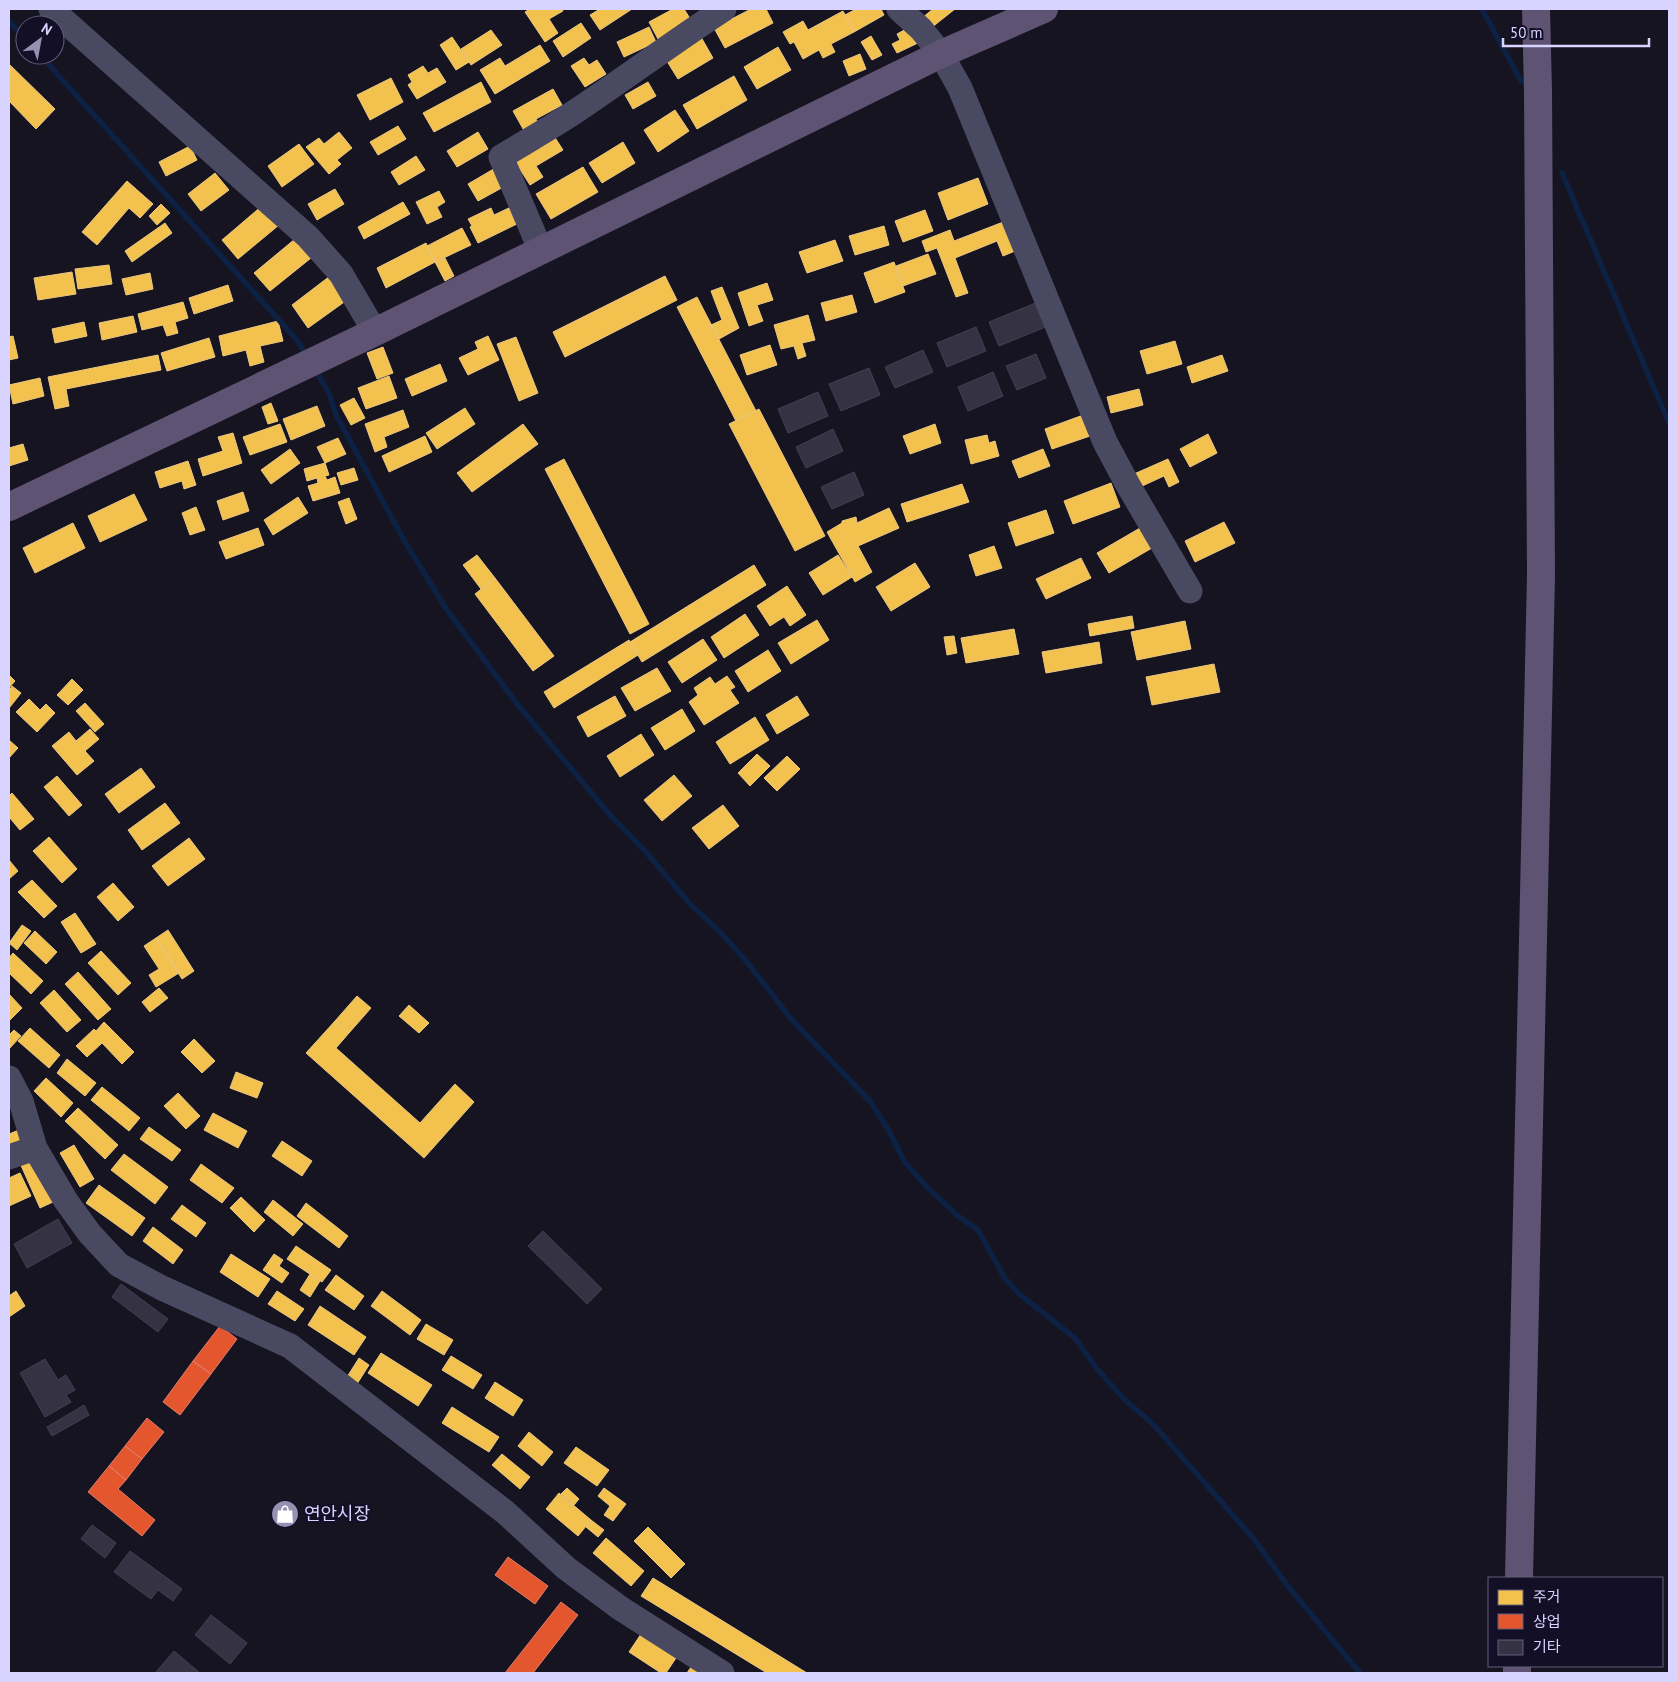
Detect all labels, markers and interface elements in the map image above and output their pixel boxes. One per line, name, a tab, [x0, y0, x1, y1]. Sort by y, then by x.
north arrow	[15, 15, 65, 65]
scale bar	[1503, 15, 1649, 47]
text: N	[38, 19, 56, 39]
text: 50 m	[1510, 23, 1543, 42]
shop icon: 연안시장	[270, 1499, 300, 1529]
place label: 연안시장	[304, 1502, 370, 1525]
legend	[1488, 1577, 1663, 1667]
text: 주거	[1533, 1587, 1561, 1606]
text: 상업	[1533, 1612, 1561, 1631]
text: 기타	[1533, 1637, 1561, 1656]

